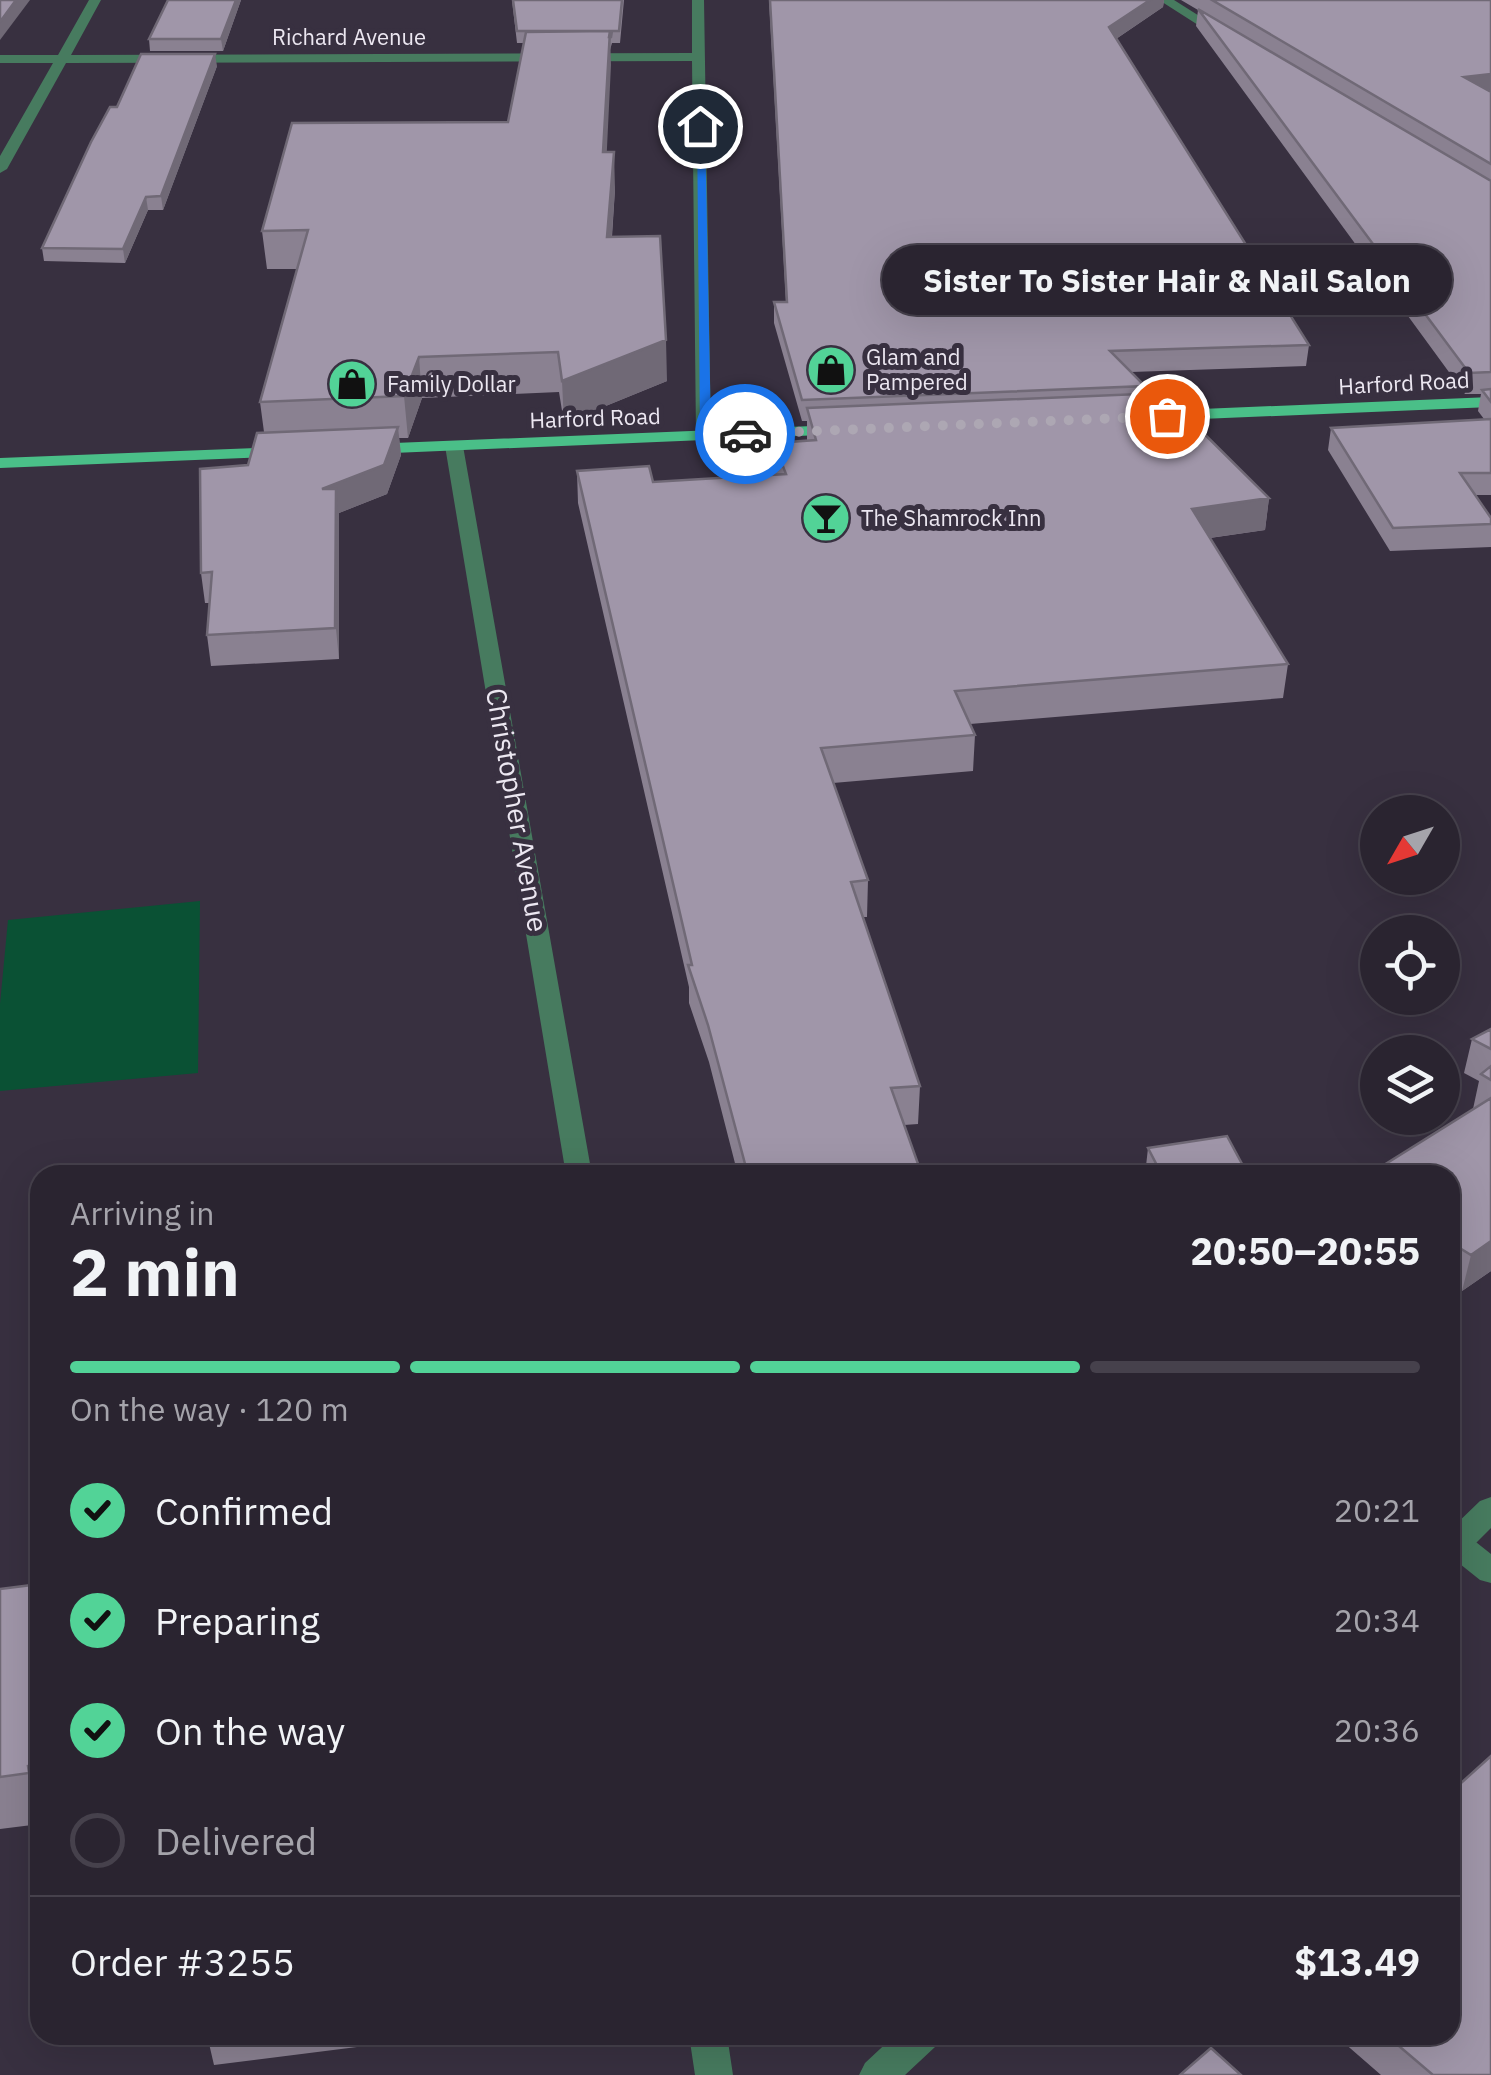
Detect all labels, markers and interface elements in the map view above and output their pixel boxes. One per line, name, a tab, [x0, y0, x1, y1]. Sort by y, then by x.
street label: Richard Avenue	[272, 22, 426, 51]
pin	[658, 84, 743, 169]
icon: home	[673, 99, 728, 154]
callout: Sister To Sister Hair & Nail Salon	[882, 246, 1452, 316]
text: Sister To Sister Hair & Nail Salon	[923, 259, 1411, 301]
place label: Glam and Pampered	[866, 342, 968, 396]
shop icon: Glam and Pampered	[805, 344, 857, 396]
shop icon: Family Dollar	[326, 358, 378, 410]
street label: Harford Road	[1338, 365, 1470, 400]
place label: Family Dollar	[387, 369, 516, 398]
pin	[1125, 374, 1210, 459]
courier	[695, 384, 795, 484]
icon: bag	[1140, 389, 1195, 444]
street label: Harford Road	[529, 401, 661, 434]
icon: car	[718, 407, 773, 462]
bar icon: The Shamrock Inn	[800, 492, 852, 544]
place label: The Shamrock Inn	[861, 503, 1042, 532]
street label: Christopher Avenue	[478, 685, 557, 935]
north arrow	[1360, 795, 1460, 895]
map controls	[1360, 795, 1460, 1135]
button: locate	[1360, 915, 1460, 1015]
button: layers	[1360, 1035, 1460, 1135]
text: Arriving in	[70, 1192, 215, 1234]
text: 20:50–20:55	[1190, 1226, 1420, 1275]
text: 2 min	[70, 1229, 240, 1314]
text: On the way · 120 m	[70, 1388, 349, 1430]
icon: check	[70, 1483, 125, 1538]
text: Confirmed	[155, 1486, 333, 1535]
text: 20:21	[1334, 1489, 1420, 1531]
icon: check	[70, 1593, 125, 1648]
text: Preparing	[155, 1596, 320, 1645]
text: 20:34	[1334, 1599, 1420, 1641]
icon: check	[70, 1703, 125, 1758]
text: On the way	[155, 1706, 345, 1755]
text: 20:36	[1334, 1709, 1420, 1751]
text: Delivered	[155, 1816, 317, 1865]
text: Order #3255	[70, 1937, 295, 1986]
text: $13.49	[1294, 1937, 1420, 1986]

